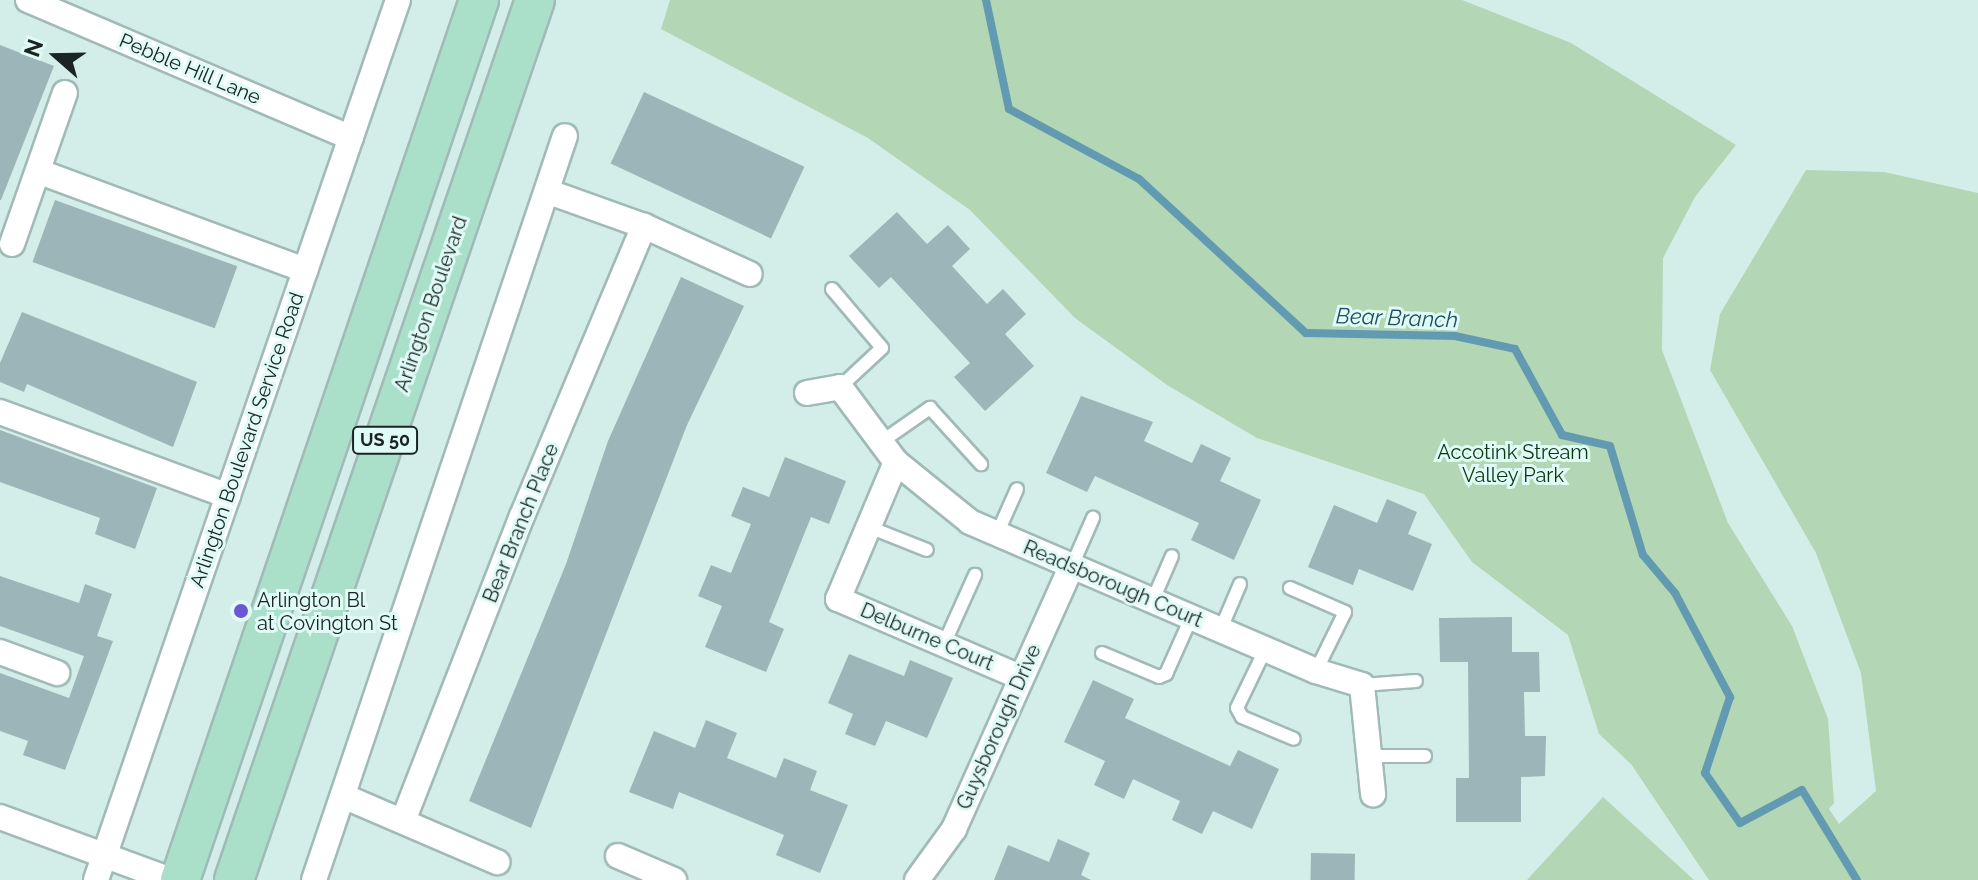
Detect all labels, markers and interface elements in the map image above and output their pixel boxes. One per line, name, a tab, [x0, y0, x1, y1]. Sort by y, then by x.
north arrow	[16, 16, 96, 96]
street label: Pebble Hill Lane	[115, 28, 265, 110]
text: N	[18, 35, 49, 60]
street label: Arlington Boulevard	[390, 213, 472, 395]
street label: Arlington Boulevard Service Road	[185, 289, 309, 591]
water label: Bear Branch	[1335, 303, 1459, 333]
road number: US 50	[351, 426, 419, 454]
street label: Bear Branch Place	[478, 440, 564, 606]
park label: Accotink Stream Valley Park	[1437, 441, 1589, 488]
street label: Readsborough Court	[1020, 535, 1206, 633]
place label: Arlington Bl at Covington St	[257, 588, 398, 635]
street label: Delburne Court	[857, 598, 997, 676]
marker: Arlington Bl at Covington St	[232, 602, 250, 620]
street label: Guysborough Drive	[952, 641, 1046, 813]

